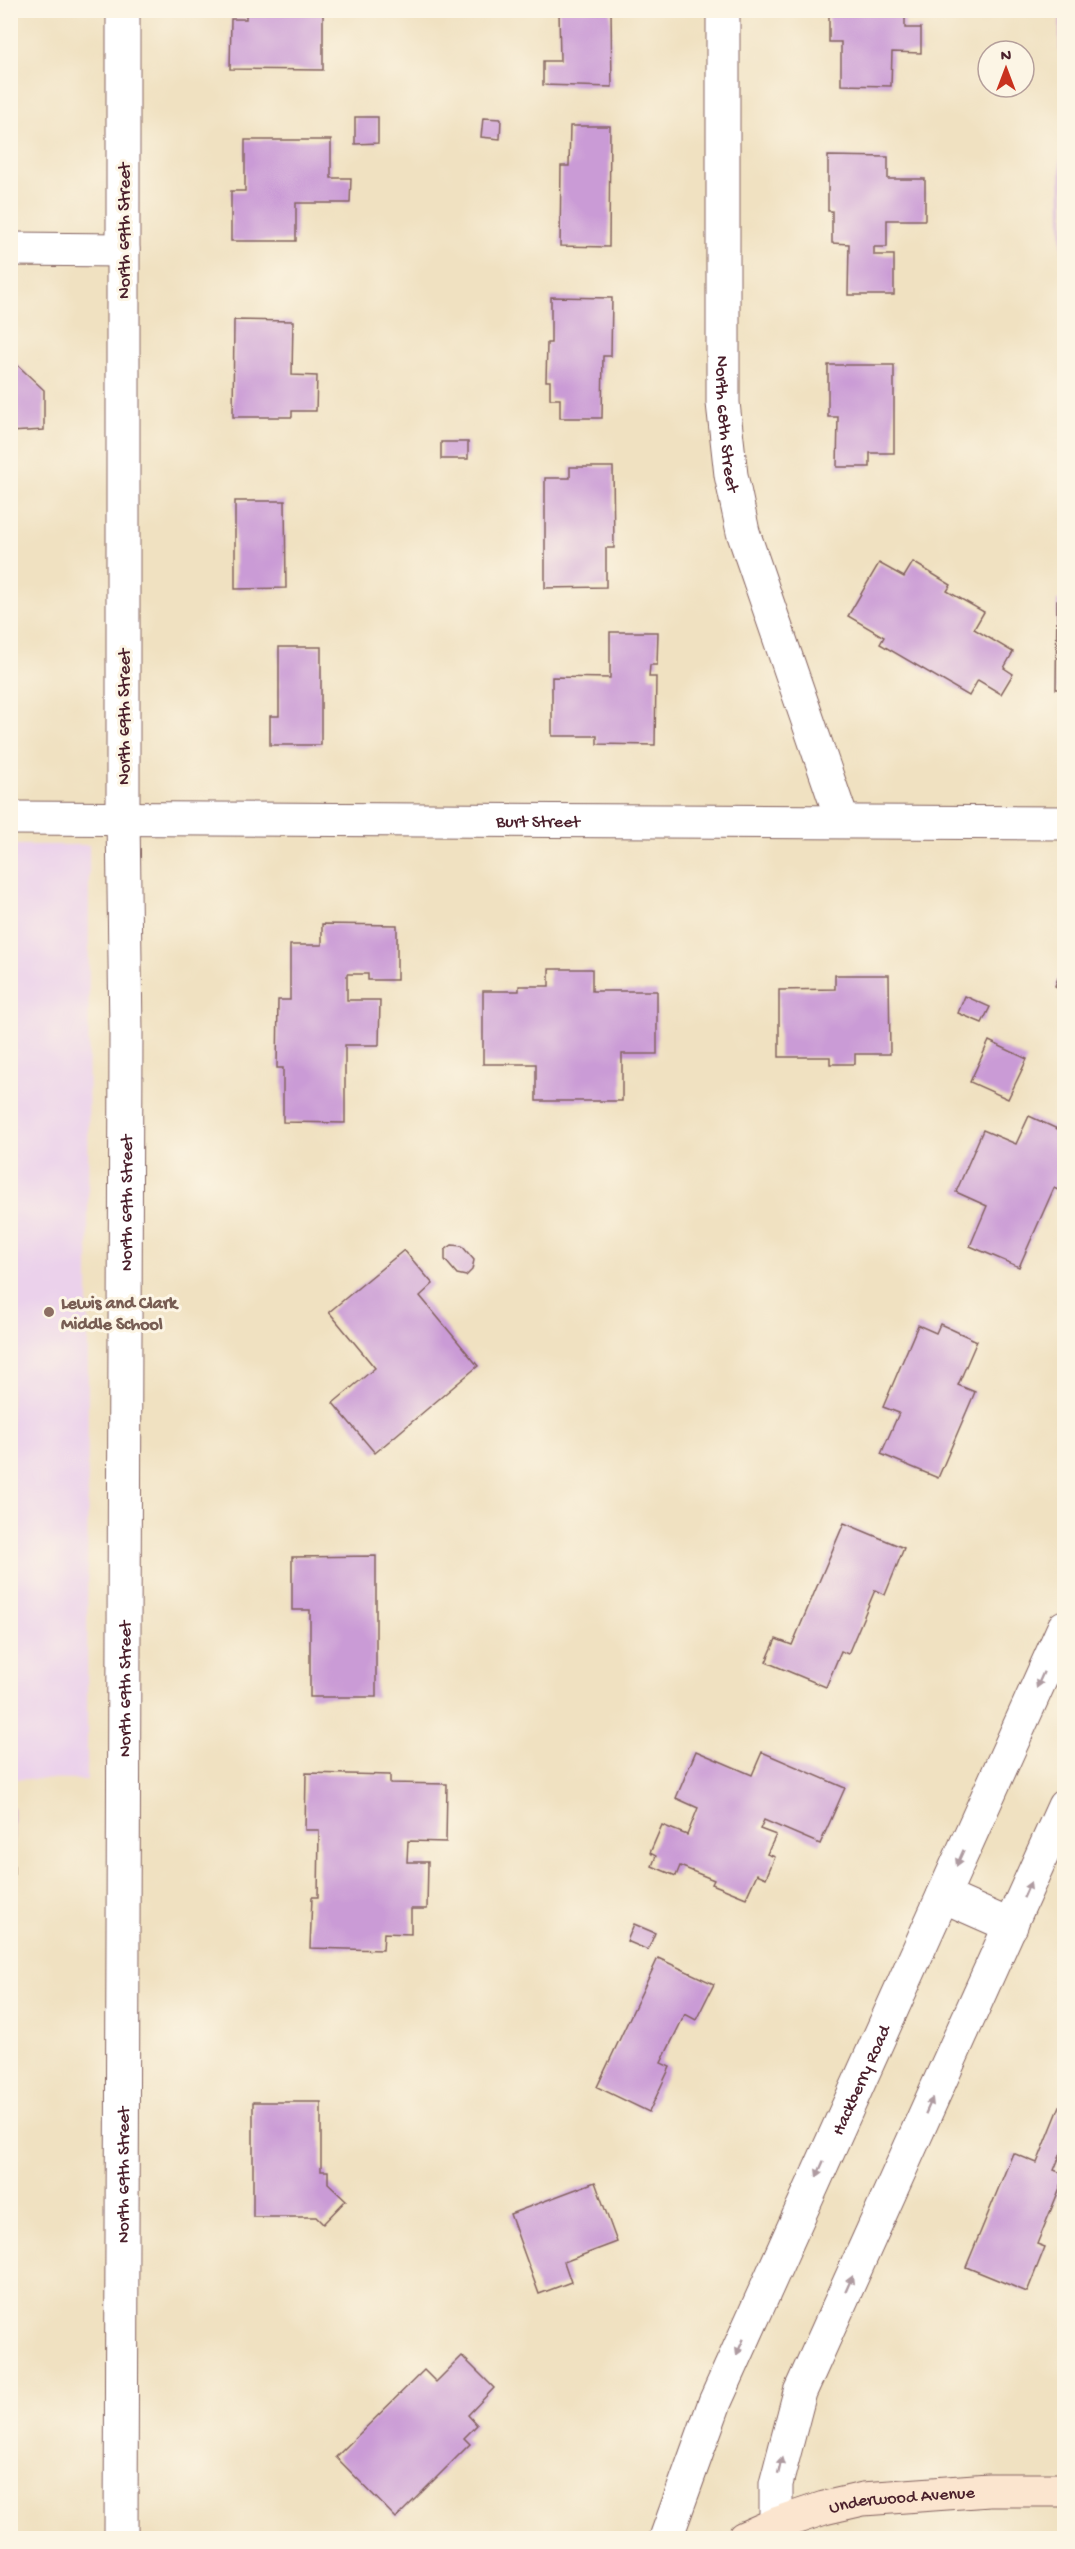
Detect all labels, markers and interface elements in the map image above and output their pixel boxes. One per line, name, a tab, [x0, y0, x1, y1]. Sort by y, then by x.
north arrow	[976, 39, 1036, 99]
text: N	[1001, 48, 1012, 67]
street label: North 69th Street	[115, 161, 136, 299]
street label: North 68th Street	[710, 355, 743, 496]
street label: North 69th Street	[115, 647, 136, 785]
street label: Burt Street	[495, 812, 582, 834]
street label: North 69th Street	[117, 1133, 139, 1271]
place label: Lewis and Clark Middle School	[61, 1294, 179, 1336]
marker: Lewis and Clark Middle School	[42, 1305, 56, 1319]
street label: North 69th Street	[116, 1619, 137, 1757]
one-way arrow	[1036, 1671, 1045, 1688]
one-way arrow	[956, 1849, 965, 1866]
one-way arrow	[1022, 1881, 1032, 1899]
street label: Hackberry Road	[829, 2021, 897, 2139]
one-way arrow	[925, 2098, 934, 2115]
street label: North 69th Street	[114, 2105, 135, 2243]
one-way arrow	[815, 2161, 825, 2179]
one-way arrow	[844, 2275, 854, 2293]
one-way arrow	[735, 2339, 745, 2357]
one-way arrow	[776, 2457, 786, 2475]
street label: Underwood Avenue	[827, 2483, 976, 2520]

